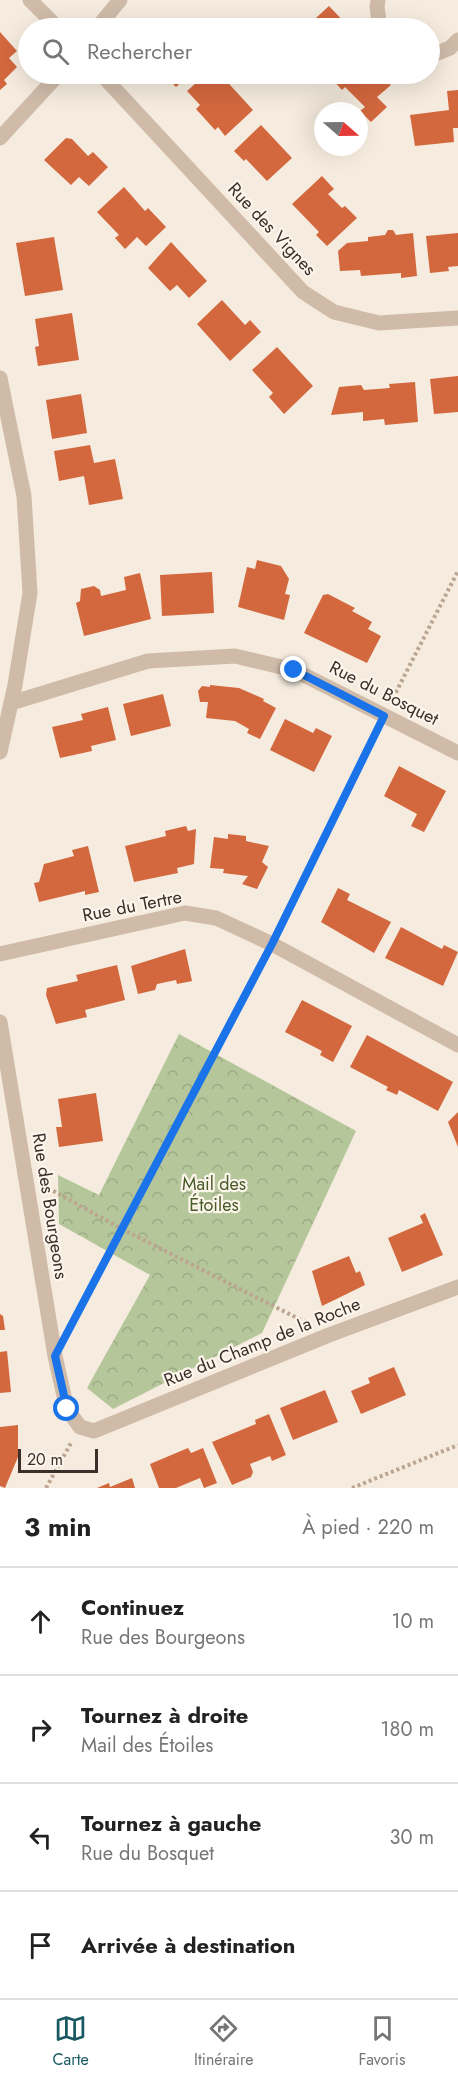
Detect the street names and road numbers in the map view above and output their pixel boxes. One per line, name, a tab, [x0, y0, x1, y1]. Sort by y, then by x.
street label: Rue des Vignes	[222, 177, 322, 281]
street label: Rue du Bosquet	[325, 654, 444, 732]
street label: Rue du Tertre	[80, 884, 184, 928]
street label: Rue des Bourgeons	[26, 1131, 74, 1281]
street label: Rue du Champ de la Roche	[160, 1291, 364, 1393]

